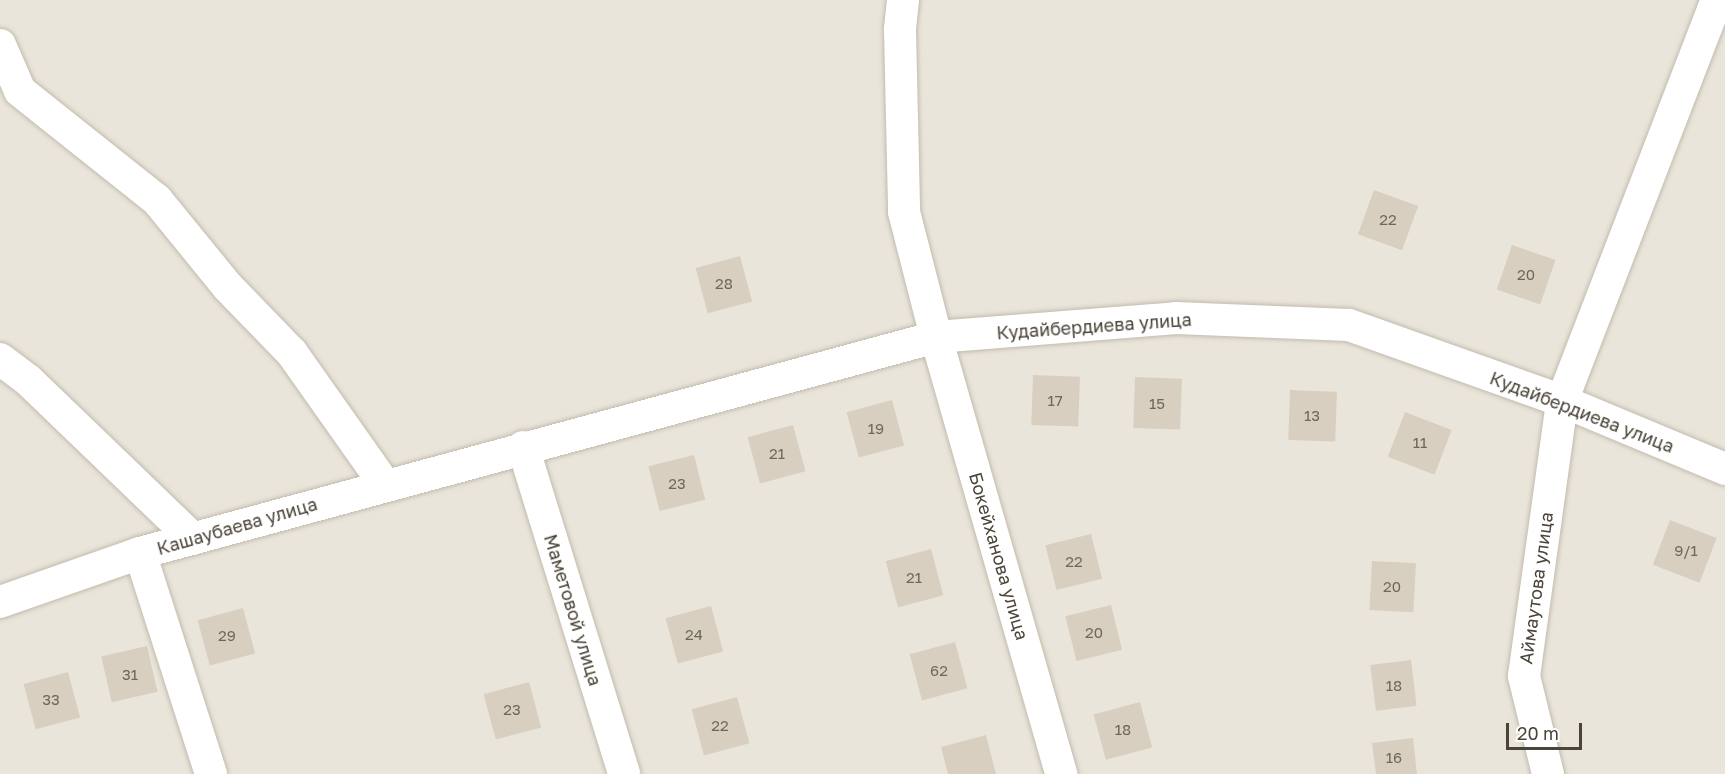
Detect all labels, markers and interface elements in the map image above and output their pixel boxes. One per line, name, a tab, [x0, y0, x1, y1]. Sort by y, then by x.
house number: 22	[1379, 211, 1397, 229]
house number: 20	[1517, 266, 1535, 284]
house number: 28	[715, 275, 733, 293]
street label: Кудайбердиева улица	[996, 308, 1192, 344]
street label: Кудайбердиева улица	[1487, 367, 1677, 457]
house number: 17	[1047, 392, 1063, 410]
house number: 15	[1149, 395, 1165, 413]
house number: 13	[1304, 407, 1320, 425]
house number: 19	[868, 420, 884, 438]
house number: 11	[1413, 434, 1427, 452]
house number: 21	[769, 445, 785, 463]
street label: Бокейханова улица	[965, 470, 1033, 642]
house number: 23	[668, 475, 686, 493]
street label: Кашаубаева улица	[154, 493, 320, 559]
street label: Аймаутова улица	[1515, 511, 1557, 665]
street label: Маметовой улица	[540, 532, 606, 688]
house number: 9/1	[1674, 542, 1698, 560]
house number: 22	[1065, 553, 1083, 571]
house number: 21	[906, 569, 922, 587]
house number: 20	[1383, 578, 1401, 596]
house number: 20	[1085, 624, 1103, 642]
house number: 24	[685, 626, 703, 644]
house number: 29	[218, 627, 236, 645]
house number: 62	[930, 662, 948, 680]
house number: 31	[122, 666, 138, 684]
house number: 18	[1386, 677, 1402, 695]
house number: 33	[42, 691, 60, 709]
house number: 23	[503, 701, 521, 719]
scale bar	[1509, 711, 1586, 749]
house number: 22	[711, 717, 729, 735]
house number: 18	[1115, 721, 1131, 739]
text: 20 m	[1517, 722, 1559, 744]
house number: 16	[1386, 749, 1402, 767]

